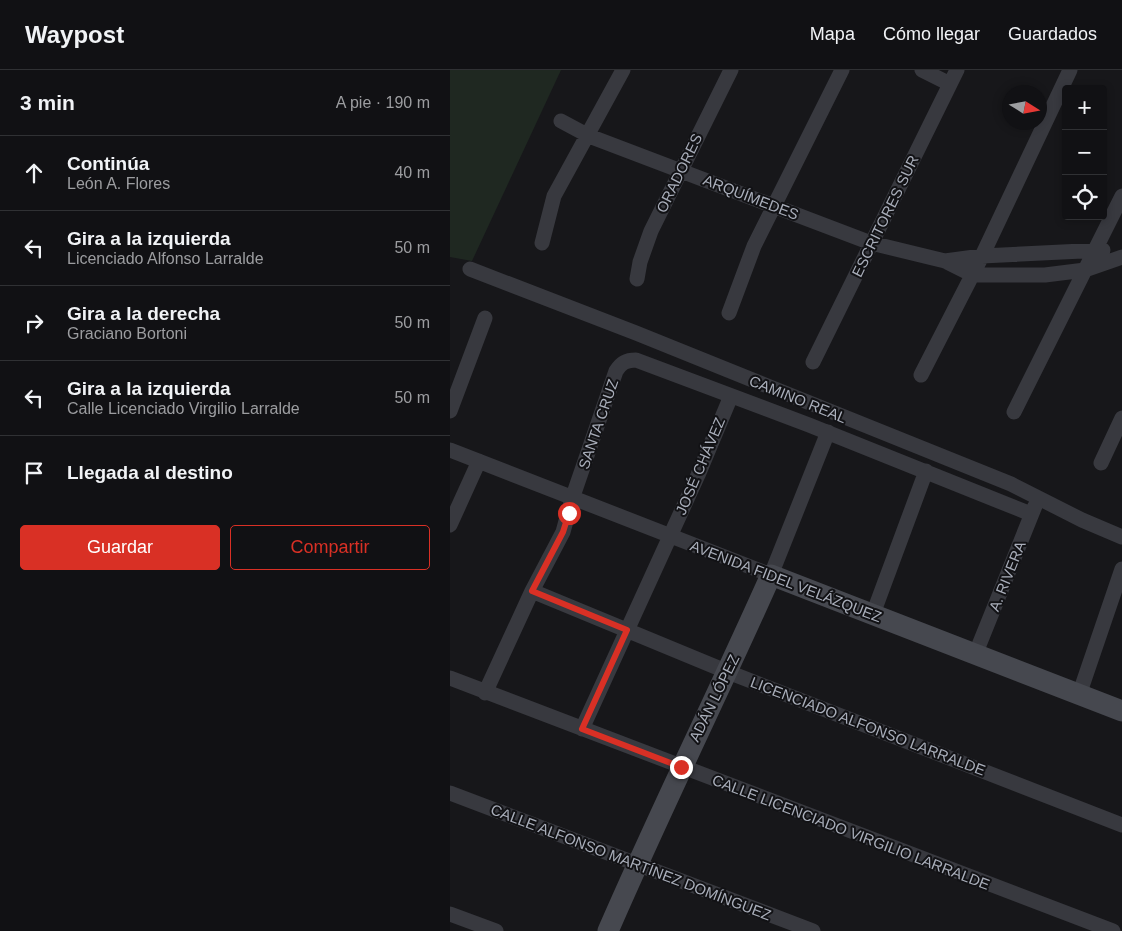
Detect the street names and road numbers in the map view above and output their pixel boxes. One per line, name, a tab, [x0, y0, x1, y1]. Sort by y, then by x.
street label: ORADORES	[653, 131, 705, 215]
street label: ESCRITORES SUR	[848, 152, 922, 280]
street label: ARQUÍMEDES	[701, 171, 801, 223]
street label: CAMINO REAL	[747, 372, 849, 426]
street label: SANTA CRUZ	[575, 377, 621, 471]
street label: JOSÉ CHÁVEZ	[672, 415, 728, 517]
street label: AVENIDA FIDEL VELÁZQUEZ	[688, 537, 884, 625]
street label: A. RIVERA	[985, 538, 1029, 614]
street label: ADÁN LÓPEZ	[686, 652, 742, 744]
street label: LICENCIADO ALFONSO LARRALDE	[748, 673, 988, 779]
street label: CALLE LICENCIADO VIRGILIO LARRALDE	[710, 771, 992, 893]
street label: CALLE ALFONSO MARTÍNEZ DOMÍNGUEZ	[488, 800, 774, 924]

